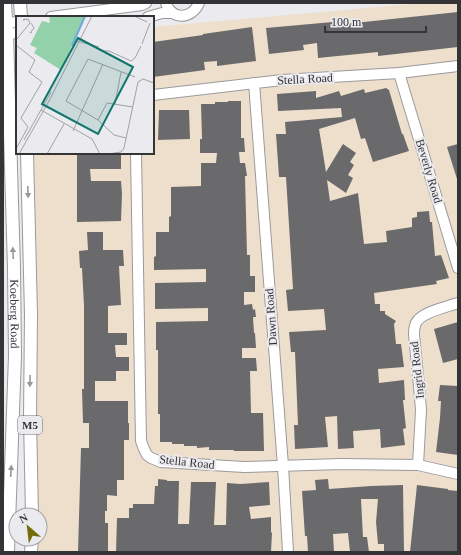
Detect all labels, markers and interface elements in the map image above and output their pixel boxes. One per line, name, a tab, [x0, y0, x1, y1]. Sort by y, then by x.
scale bar	[325, 8, 426, 34]
text: 100 m	[331, 15, 362, 29]
inset map	[16, 16, 154, 154]
street label: Stella Road	[277, 71, 333, 87]
street label: Beverly Road	[413, 137, 445, 205]
one-way arrow	[25, 186, 31, 199]
one-way arrow	[10, 246, 16, 259]
street label: Koeberg Road	[7, 279, 22, 349]
street label: Dawn Road	[262, 288, 280, 346]
street label: Ingrid Road	[407, 341, 427, 399]
one-way arrow	[27, 375, 34, 387]
road number: M5	[18, 416, 42, 434]
street label: Stella Road	[159, 452, 215, 472]
one-way arrow	[7, 465, 14, 477]
north arrow	[8, 507, 48, 547]
text: N	[17, 511, 30, 525]

